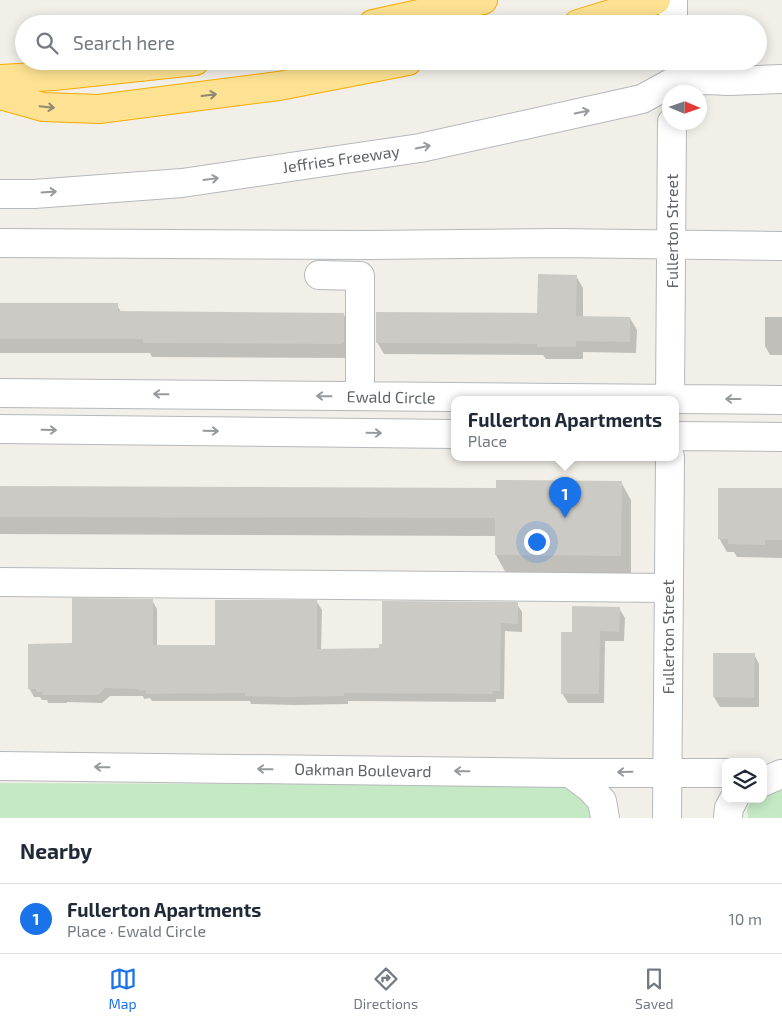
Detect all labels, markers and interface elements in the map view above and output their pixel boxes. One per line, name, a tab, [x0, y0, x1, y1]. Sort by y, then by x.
search box	[15, 15, 767, 70]
icon: search	[33, 29, 61, 57]
text: Search here	[73, 31, 175, 54]
north arrow	[662, 85, 707, 130]
one-way arrow	[200, 90, 216, 100]
one-way arrow	[39, 102, 55, 112]
one-way arrow	[573, 107, 589, 116]
street label: Jeffries Freeway	[281, 141, 401, 176]
one-way arrow	[415, 141, 431, 151]
one-way arrow	[202, 173, 218, 183]
street label: Fullerton Street	[662, 174, 681, 288]
one-way arrow	[40, 188, 56, 197]
street label: Ewald Circle	[346, 386, 436, 407]
one-way arrow	[154, 389, 170, 399]
one-way arrow	[316, 391, 332, 401]
one-way arrow	[726, 394, 742, 404]
popup	[451, 396, 679, 461]
text: Fullerton Apartments	[468, 408, 662, 431]
one-way arrow	[40, 425, 56, 434]
one-way arrow	[202, 426, 219, 436]
one-way arrow	[365, 428, 381, 438]
text: Place	[468, 431, 507, 450]
pin: 1	[549, 477, 581, 518]
your location	[524, 529, 550, 555]
street label: Fullerton Street	[658, 580, 677, 694]
map controls	[722, 758, 767, 803]
button: layers	[722, 758, 767, 803]
street label: Oakman Boulevard	[294, 759, 432, 780]
one-way arrow	[94, 762, 110, 772]
one-way arrow	[257, 764, 273, 774]
one-way arrow	[454, 767, 470, 776]
one-way arrow	[617, 767, 633, 777]
text: Nearby	[20, 838, 92, 863]
text: Fullerton Apartments	[67, 898, 261, 921]
text: 1	[33, 909, 39, 928]
text: 10 m	[728, 909, 762, 928]
text: Place · Ewald Circle	[67, 921, 206, 940]
tab: Map	[108, 965, 137, 1012]
tab: Directions	[354, 965, 418, 1012]
tab: Saved	[635, 965, 674, 1012]

